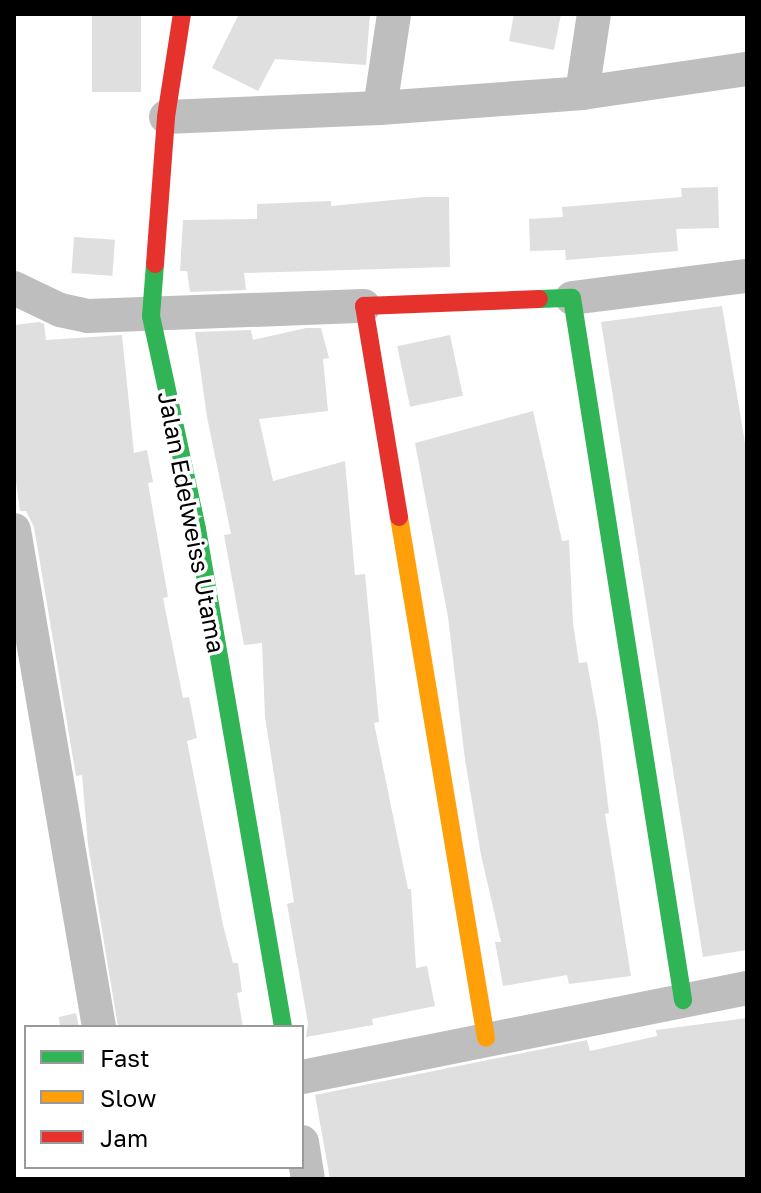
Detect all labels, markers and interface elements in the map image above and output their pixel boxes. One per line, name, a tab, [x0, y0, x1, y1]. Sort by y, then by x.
street label: Jalan Edelweiss Utama	[152, 389, 232, 655]
legend	[24, 1025, 304, 1169]
text: Fast	[100, 1043, 150, 1072]
text: Slow	[100, 1083, 156, 1112]
text: Jam	[100, 1123, 148, 1152]

